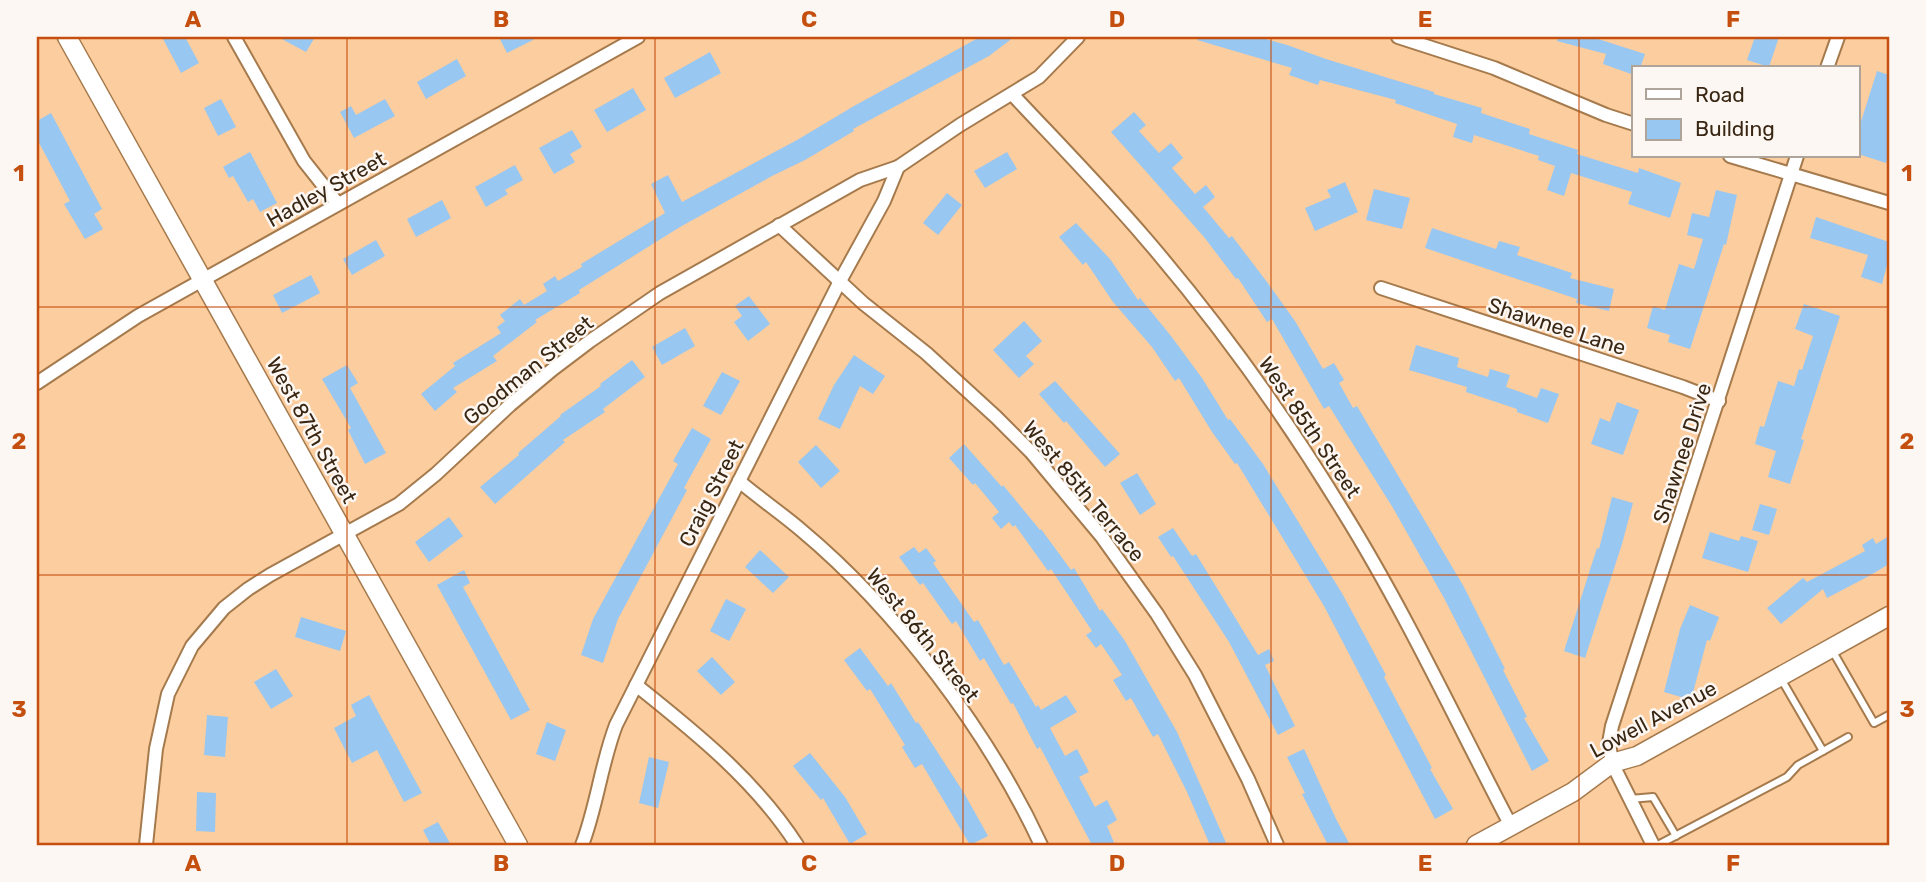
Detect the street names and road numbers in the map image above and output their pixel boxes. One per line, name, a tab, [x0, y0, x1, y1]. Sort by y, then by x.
street label: Hadley Street	[262, 146, 390, 232]
street label: Shawnee Lane	[1485, 292, 1629, 360]
street label: Goodman Street	[458, 310, 598, 430]
street label: West 85th Street	[1254, 352, 1366, 502]
street label: West 87th Street	[262, 353, 362, 507]
street label: Shawnee Drive	[1648, 380, 1716, 526]
street label: West 85th Terrace	[1018, 415, 1150, 567]
street label: Craig Street	[673, 435, 749, 551]
street label: West 86th Street	[861, 563, 985, 707]
street label: Lowell Avenue	[1585, 675, 1721, 763]

